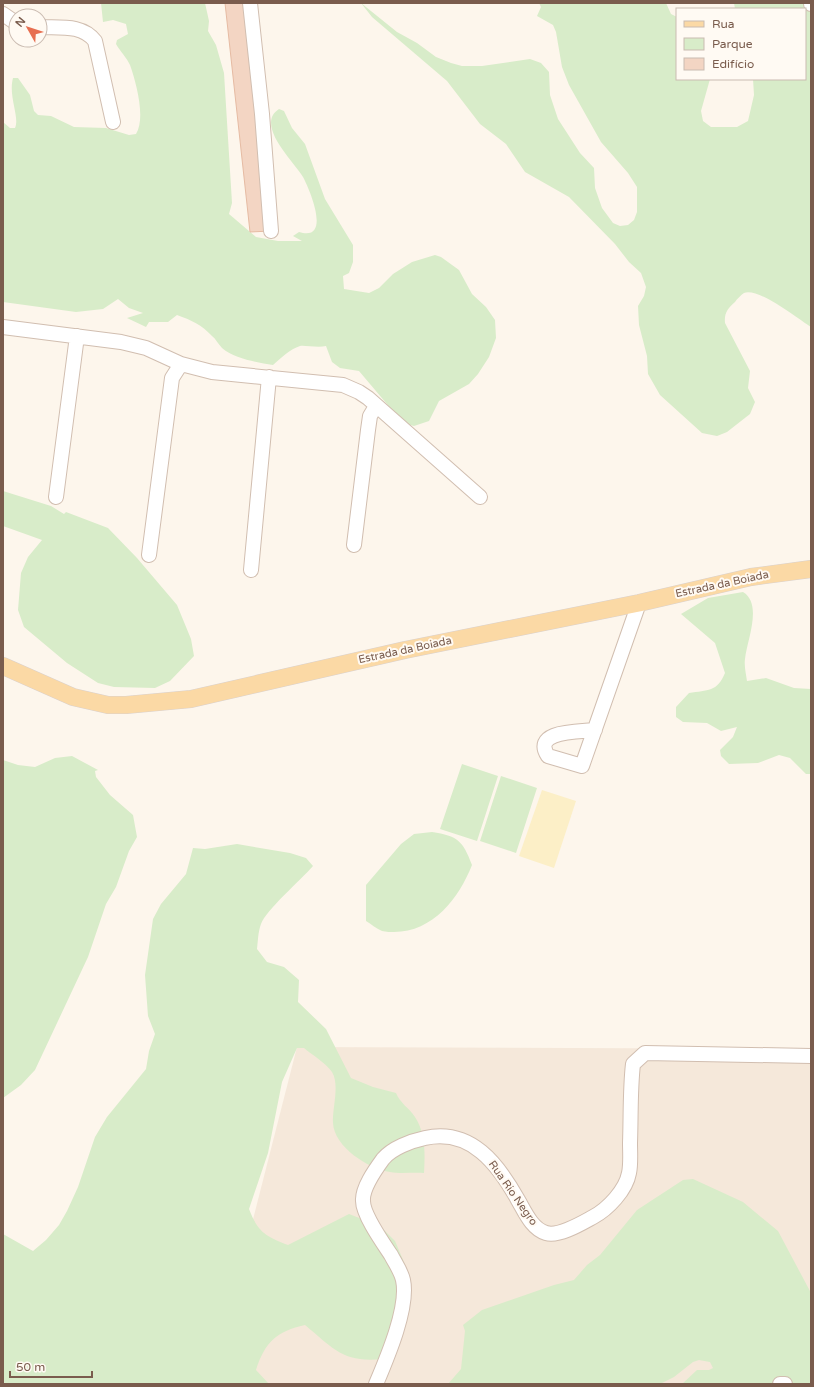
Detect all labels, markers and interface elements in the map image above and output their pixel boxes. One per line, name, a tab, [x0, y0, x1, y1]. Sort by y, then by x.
north arrow	[8, 8, 48, 48]
legend	[676, 8, 806, 80]
text: N	[13, 14, 28, 30]
text: Rua	[712, 17, 735, 31]
text: Parque	[712, 37, 753, 51]
text: Edifício	[712, 57, 754, 71]
street label: Estrada da Boiada	[674, 568, 770, 600]
street label: Estrada da Boiada	[357, 634, 453, 666]
street label: Rua Rio Negro	[486, 1158, 540, 1228]
scale bar	[10, 1353, 92, 1379]
text: 50 m	[16, 1360, 45, 1374]

